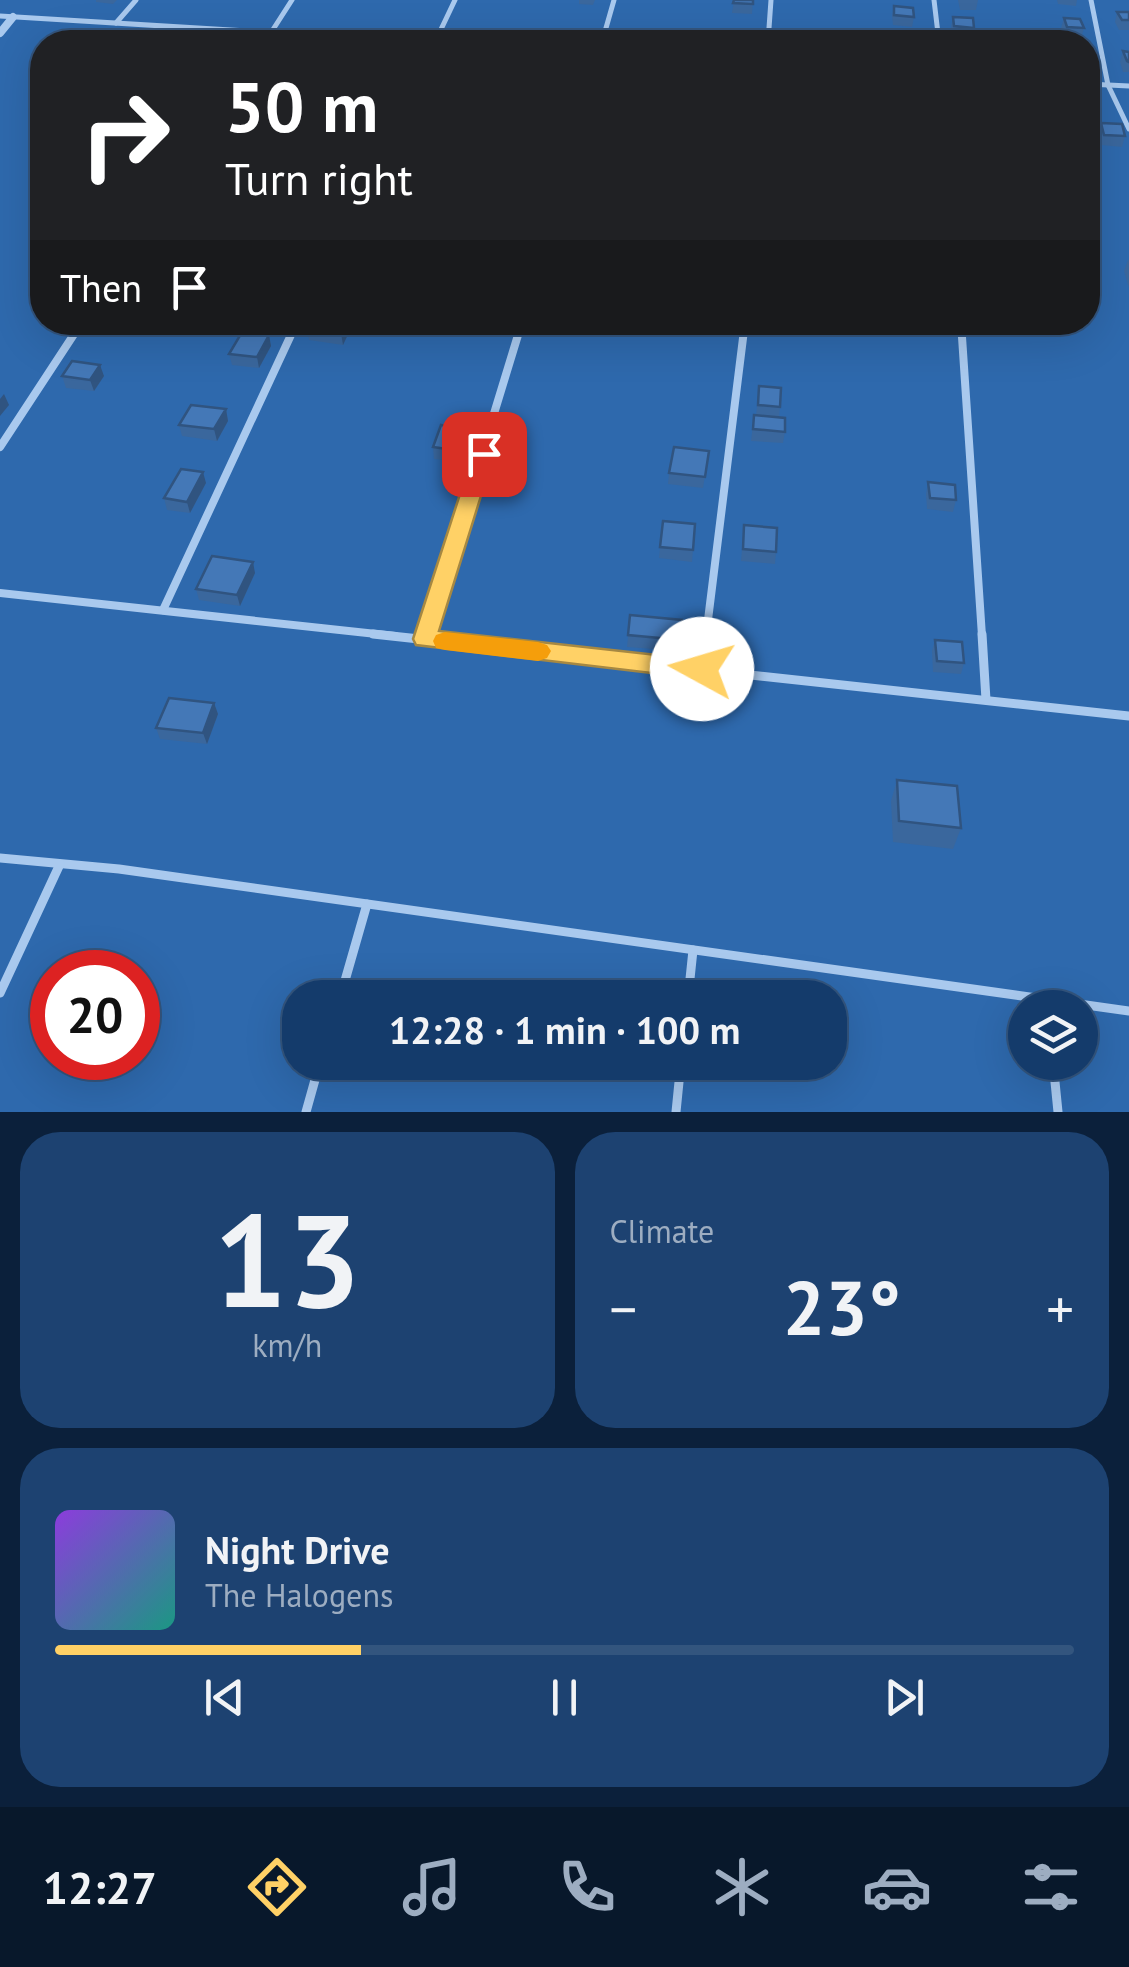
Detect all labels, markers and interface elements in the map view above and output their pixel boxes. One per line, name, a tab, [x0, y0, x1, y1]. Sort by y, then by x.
text: 50 m	[225, 61, 378, 151]
icon: right	[60, 70, 190, 200]
text: Turn right	[225, 149, 413, 207]
icon: arrive	[162, 260, 217, 315]
text: Then	[60, 263, 142, 312]
pin	[442, 412, 527, 497]
icon: arrive	[457, 427, 512, 482]
position arrow	[650, 617, 754, 721]
speed limit sign: 20	[30, 950, 160, 1080]
map controls	[1008, 990, 1098, 1080]
button: layers	[1008, 990, 1098, 1080]
text: 12:28 · 1 min · 100 m	[389, 1005, 740, 1054]
text: 13	[214, 1175, 361, 1343]
text: Climate	[610, 1210, 714, 1252]
text: 23°	[783, 1259, 901, 1356]
text: −	[610, 1273, 637, 1344]
text: +	[1046, 1273, 1074, 1344]
text: km/h	[252, 1324, 322, 1366]
text: Night Drive	[205, 1525, 389, 1574]
text: The Halogens	[205, 1574, 393, 1616]
icon: previous	[197, 1670, 252, 1725]
icon: pause	[537, 1670, 592, 1725]
icon: next	[877, 1670, 932, 1725]
icon: directions	[242, 1852, 312, 1922]
icon: music	[397, 1852, 467, 1922]
icon: phone	[552, 1852, 622, 1922]
icon: climate	[707, 1852, 777, 1922]
icon: car	[862, 1852, 932, 1922]
icon: filters	[1016, 1852, 1086, 1922]
text: 12:27	[42, 1858, 157, 1916]

